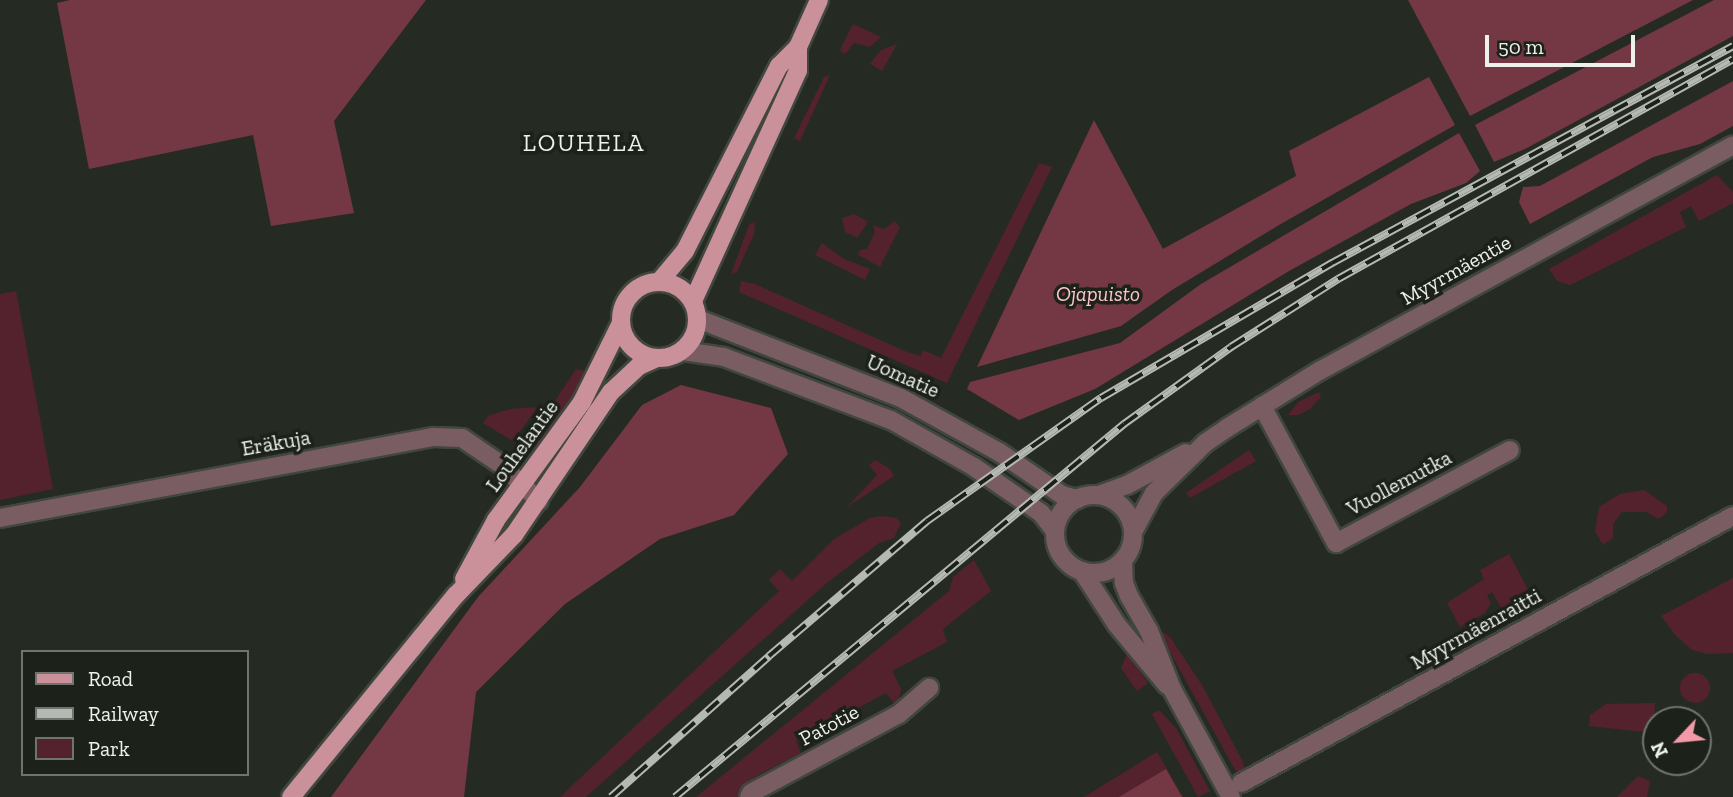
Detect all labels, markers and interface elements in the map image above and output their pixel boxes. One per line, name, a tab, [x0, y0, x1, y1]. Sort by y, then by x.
scale bar	[1488, 21, 1638, 65]
text: 50 m	[1498, 34, 1544, 59]
district label: LOUHELA	[524, 129, 644, 157]
street label: Myyrmäentie	[1397, 229, 1515, 311]
park label: Ojapuisto	[1056, 281, 1140, 307]
street label: Uomatie	[863, 349, 943, 403]
street label: Louhelantie	[480, 395, 564, 497]
street label: Eräkuja	[240, 425, 312, 461]
street label: Vuollemutka	[1342, 445, 1456, 521]
street label: Myyrmäenraitti	[1407, 583, 1545, 675]
legend	[21, 650, 248, 776]
text: Road	[88, 666, 133, 691]
street label: Patotie	[795, 699, 863, 751]
text: Railway	[88, 701, 159, 726]
north arrow	[1642, 706, 1712, 776]
text: Park	[88, 736, 130, 761]
text: N	[1646, 738, 1673, 761]

